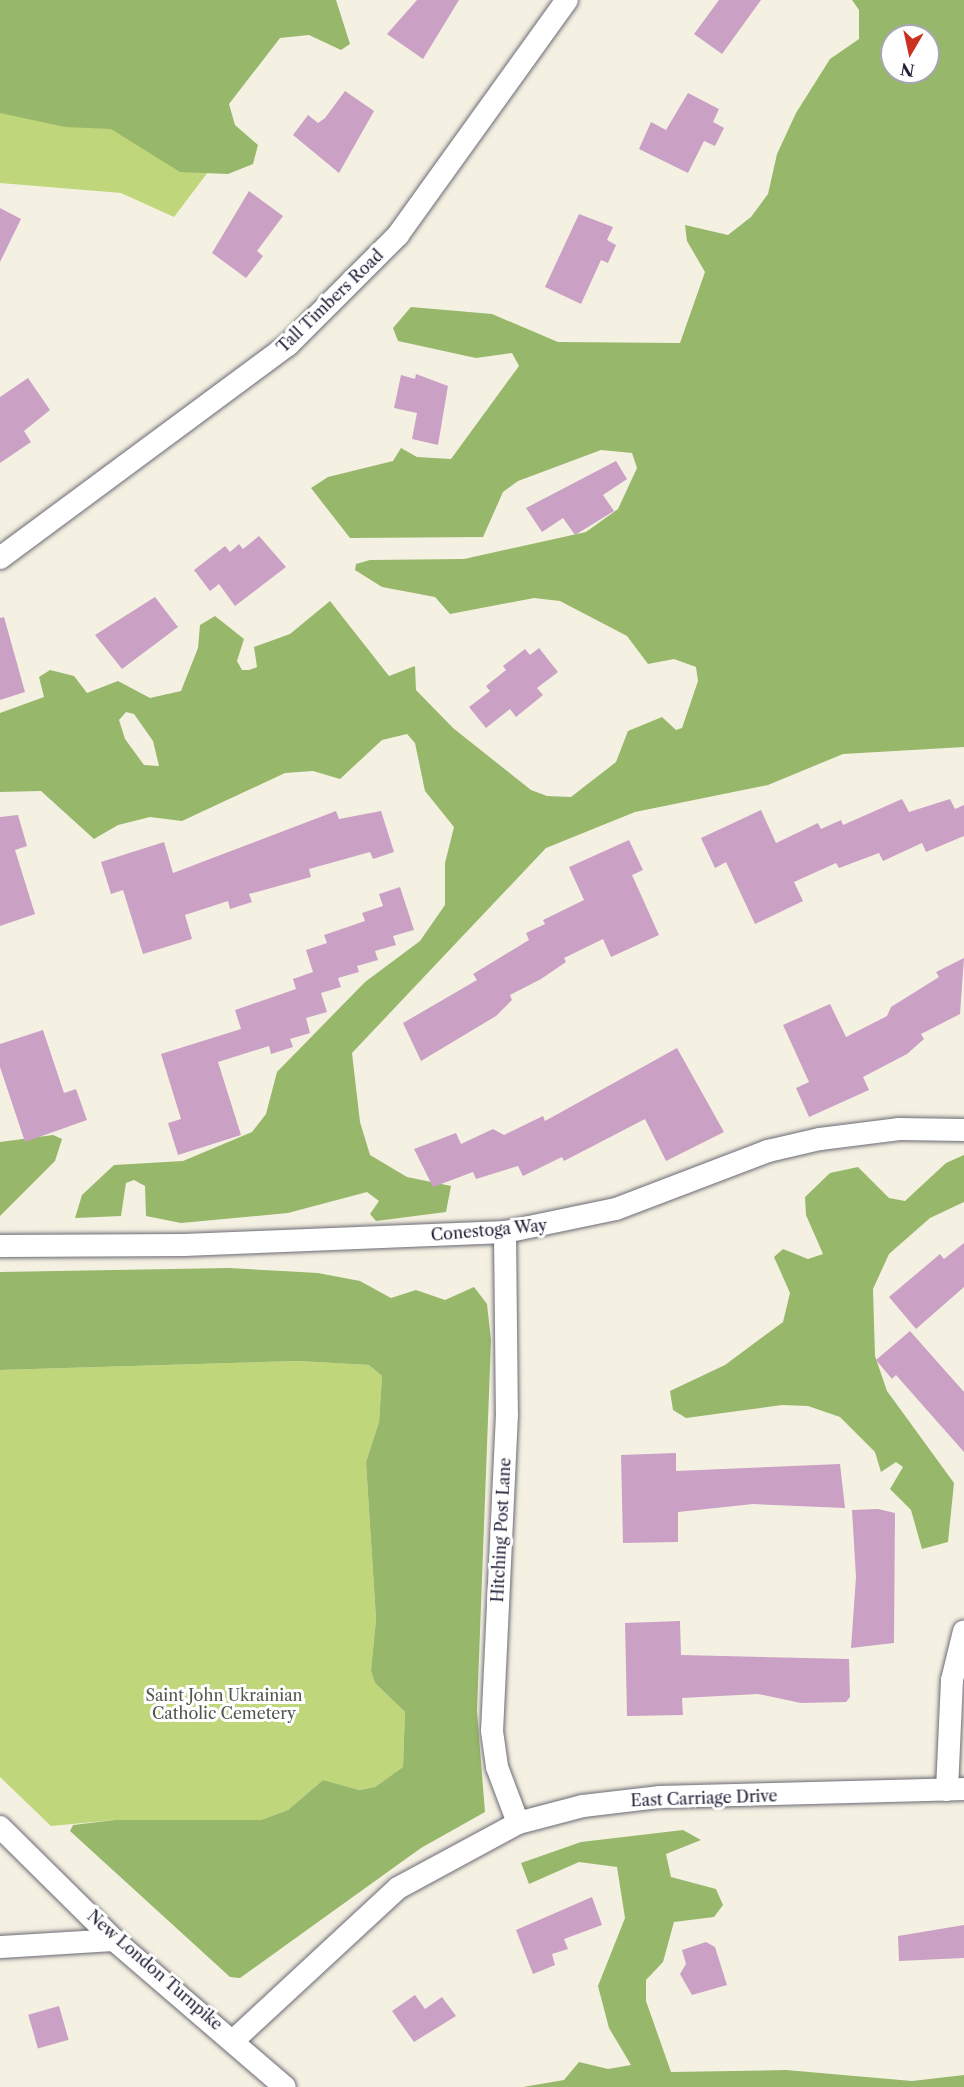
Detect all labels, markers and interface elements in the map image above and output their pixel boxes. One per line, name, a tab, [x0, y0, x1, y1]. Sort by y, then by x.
north arrow	[880, 24, 940, 84]
text: N	[899, 59, 916, 81]
street label: Tall Timbers Road	[273, 245, 387, 357]
street label: Conestoga Way	[430, 1215, 548, 1245]
street label: Hitching Post Lane	[488, 1457, 514, 1603]
park label: Saint John Ukrainian Catholic Cemetery	[145, 1685, 303, 1723]
street label: East Carriage Drive	[630, 1786, 778, 1810]
street label: New London Turnpike	[83, 1906, 227, 2034]

